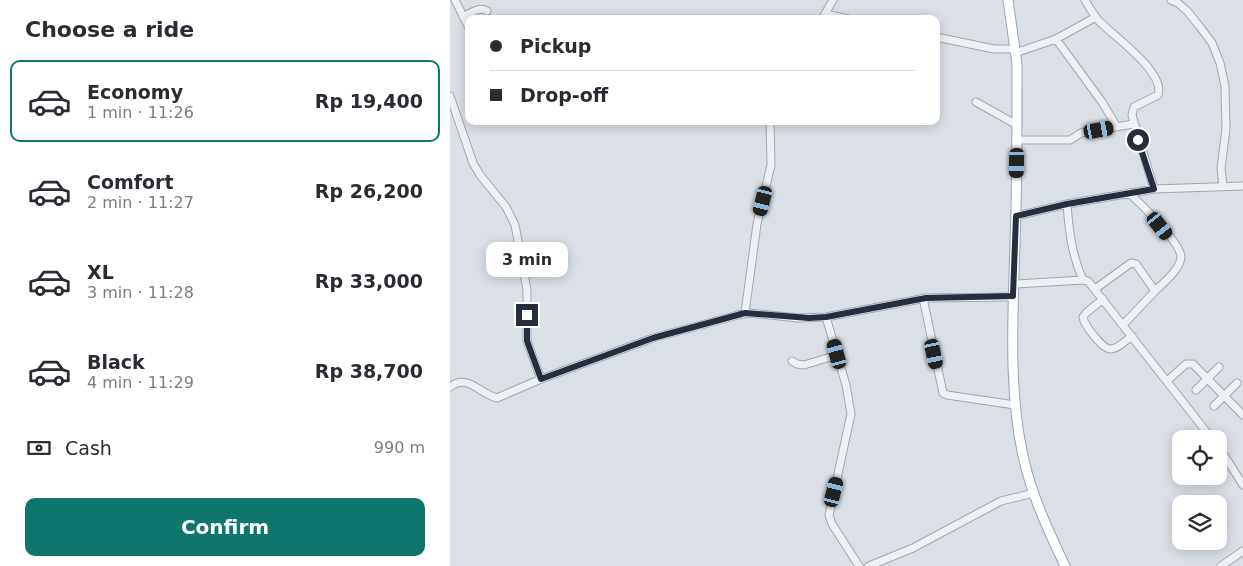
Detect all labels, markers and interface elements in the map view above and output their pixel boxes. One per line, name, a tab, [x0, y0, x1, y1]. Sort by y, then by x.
text: Choose a ride	[25, 17, 194, 42]
text: Pickup	[520, 35, 591, 57]
icon: car	[27, 79, 72, 124]
text: Economy	[87, 81, 183, 103]
text: Drop-off	[520, 84, 608, 106]
text: Rp 19,400	[315, 90, 423, 112]
text: 1 min · 11:26	[87, 103, 194, 122]
car	[1082, 120, 1115, 140]
route start	[1127, 129, 1149, 151]
car	[1009, 148, 1024, 178]
icon: car	[27, 169, 72, 214]
text: Comfort	[87, 171, 174, 193]
text: Rp 26,200	[315, 180, 423, 202]
car	[752, 185, 773, 217]
text: 2 min · 11:27	[87, 193, 194, 212]
car	[1144, 210, 1175, 242]
callout: 3 min	[486, 242, 568, 278]
text: 3 min	[502, 250, 552, 269]
icon: car	[27, 259, 72, 304]
text: XL	[87, 261, 114, 283]
text: Rp 33,000	[315, 270, 423, 292]
text: 3 min · 11:28	[87, 283, 194, 302]
route end	[516, 304, 538, 326]
car	[825, 338, 848, 370]
car	[923, 338, 944, 370]
icon: car	[27, 349, 72, 394]
text: Black	[87, 351, 145, 373]
text: Rp 38,700	[315, 360, 423, 382]
text: 4 min · 11:29	[87, 373, 194, 392]
map controls	[1172, 430, 1227, 550]
button: locate	[1172, 430, 1227, 485]
icon: cash	[25, 434, 53, 462]
text: Cash	[65, 437, 112, 459]
text: 990 m	[374, 438, 425, 457]
car	[823, 476, 844, 508]
button: layers	[1172, 495, 1227, 550]
button: Confirm	[25, 498, 425, 556]

